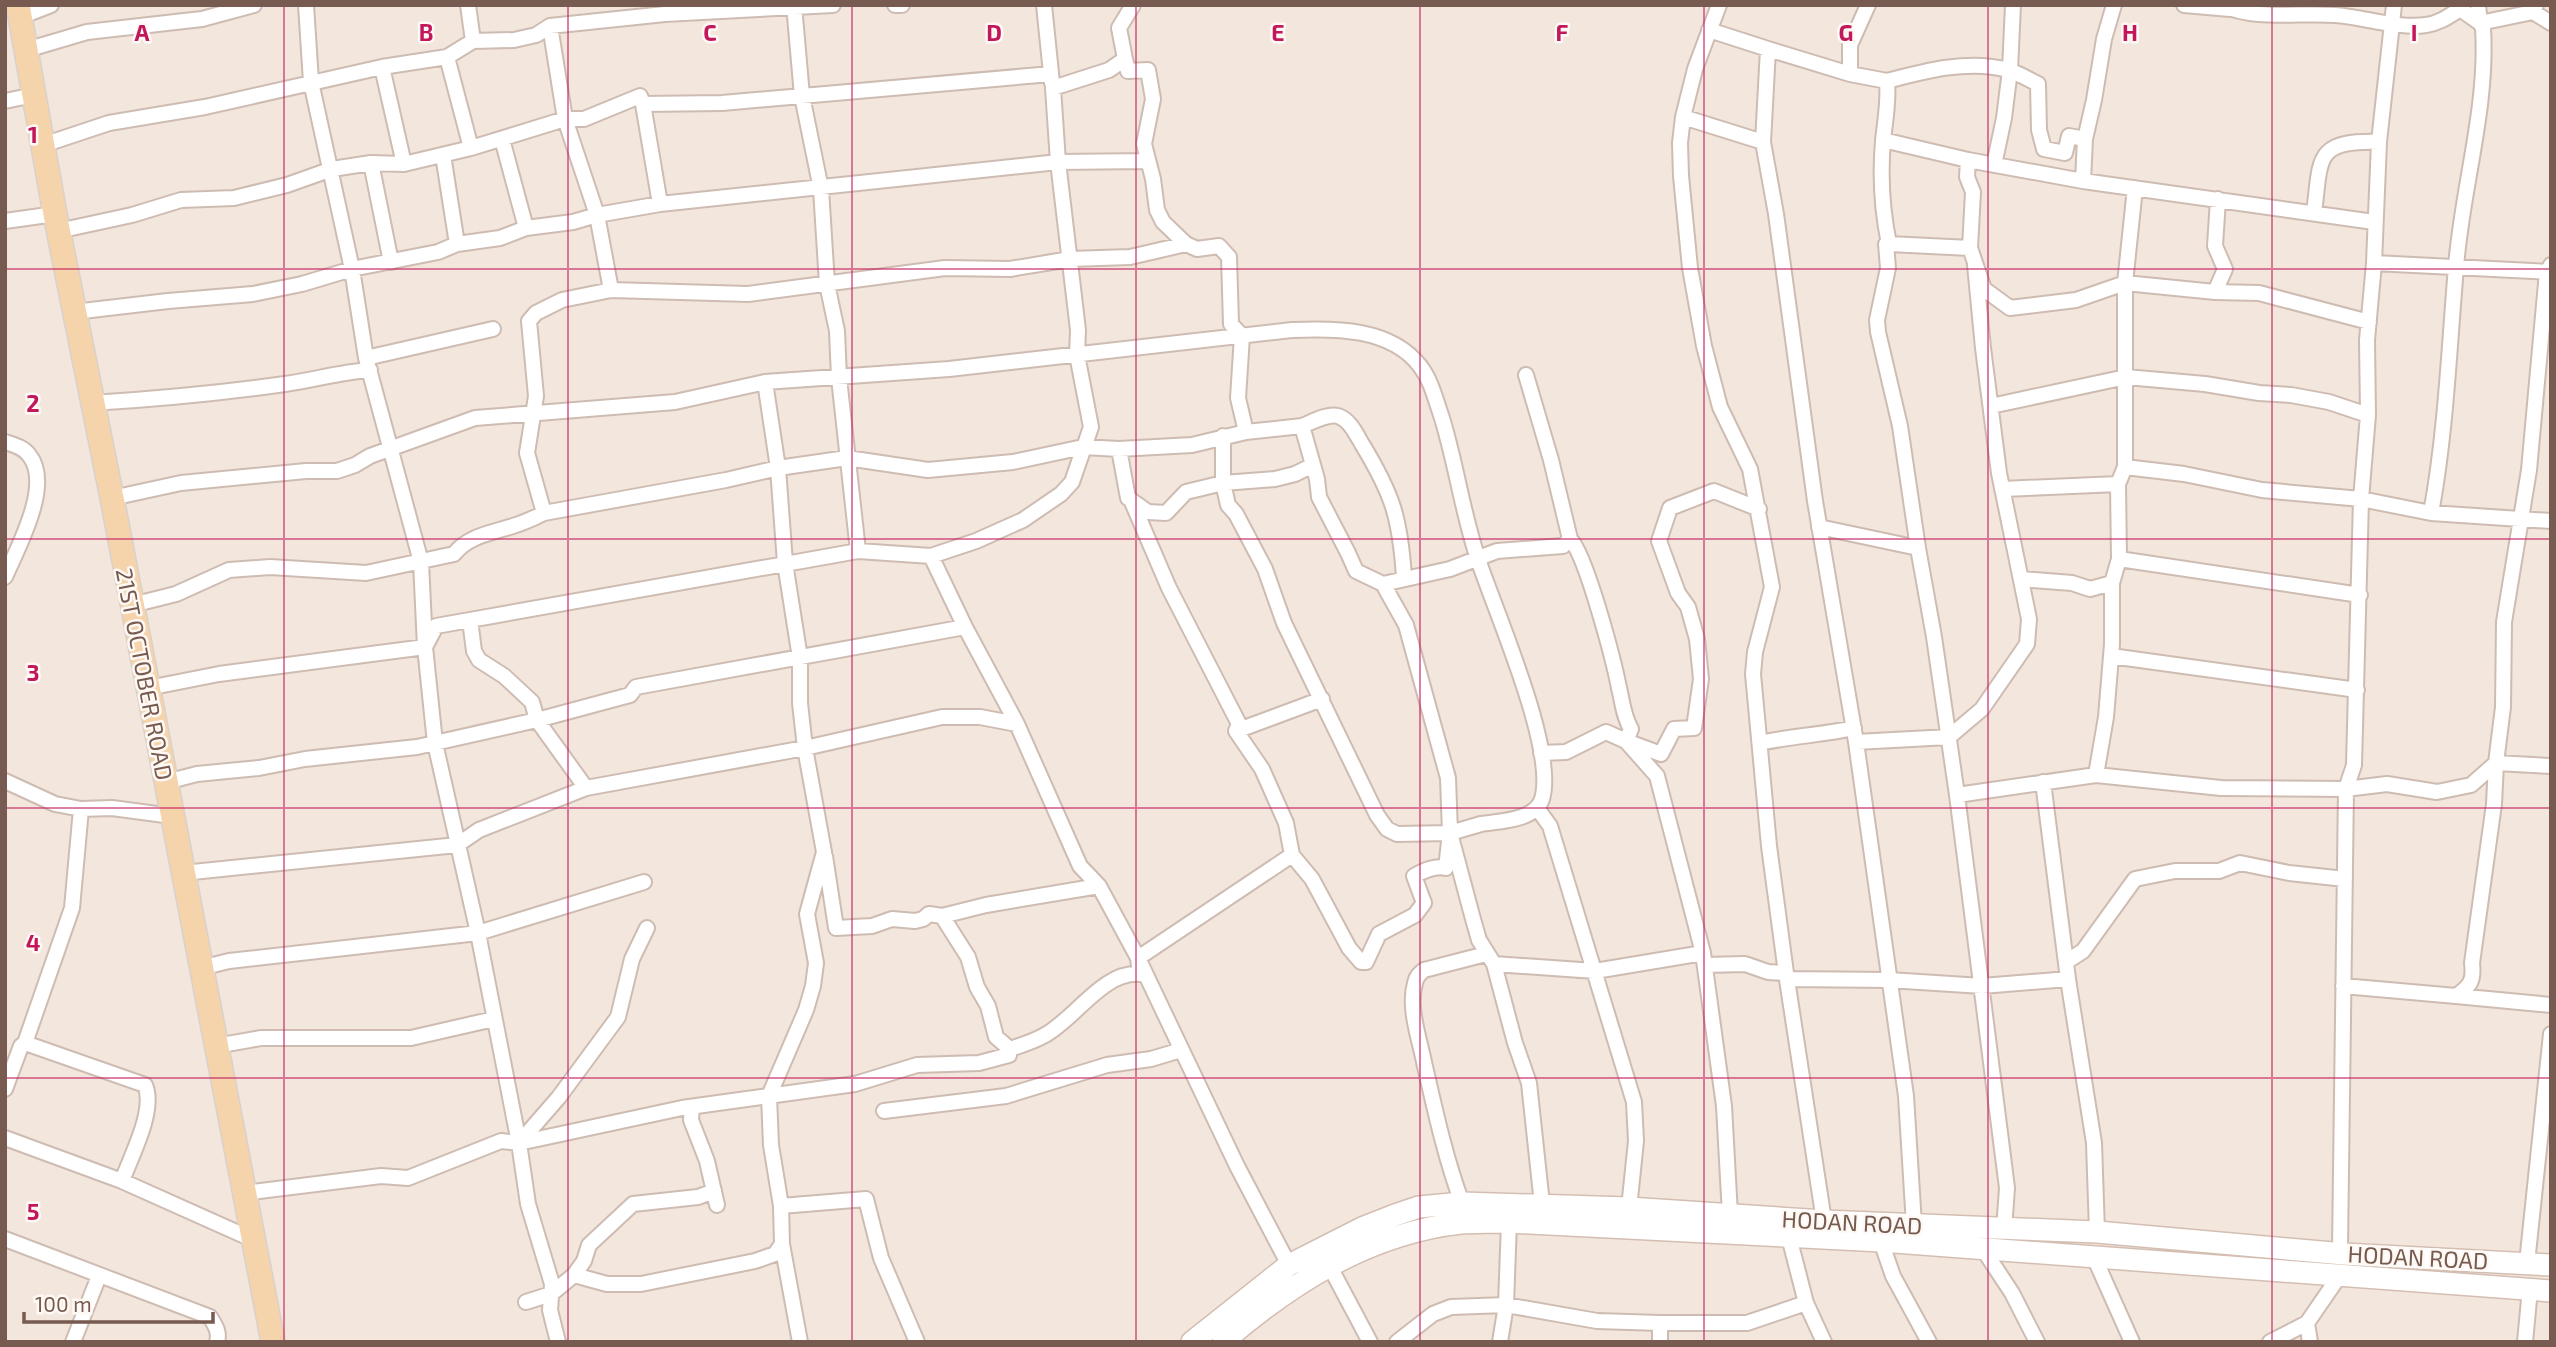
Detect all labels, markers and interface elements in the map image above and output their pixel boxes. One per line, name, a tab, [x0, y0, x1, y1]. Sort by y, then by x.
text: A	[134, 18, 150, 46]
text: B	[419, 18, 433, 46]
text: C	[703, 18, 717, 46]
text: D	[986, 18, 1002, 46]
text: E	[1271, 18, 1285, 46]
text: F	[1556, 18, 1569, 46]
text: G	[1839, 18, 1853, 46]
text: H	[2122, 18, 2138, 46]
text: I	[2411, 18, 2417, 46]
text: 1	[28, 120, 38, 148]
text: 2	[26, 389, 40, 417]
street label: 21ST OCTOBER ROAD	[111, 566, 179, 782]
text: 3	[26, 658, 40, 686]
text: 4	[26, 928, 40, 956]
text: 5	[27, 1197, 39, 1225]
street label: HODAN ROAD	[1781, 1204, 1923, 1240]
street label: HODAN ROAD	[2347, 1239, 2489, 1275]
scale bar	[24, 1280, 214, 1324]
text: 100 m	[35, 1291, 92, 1316]

